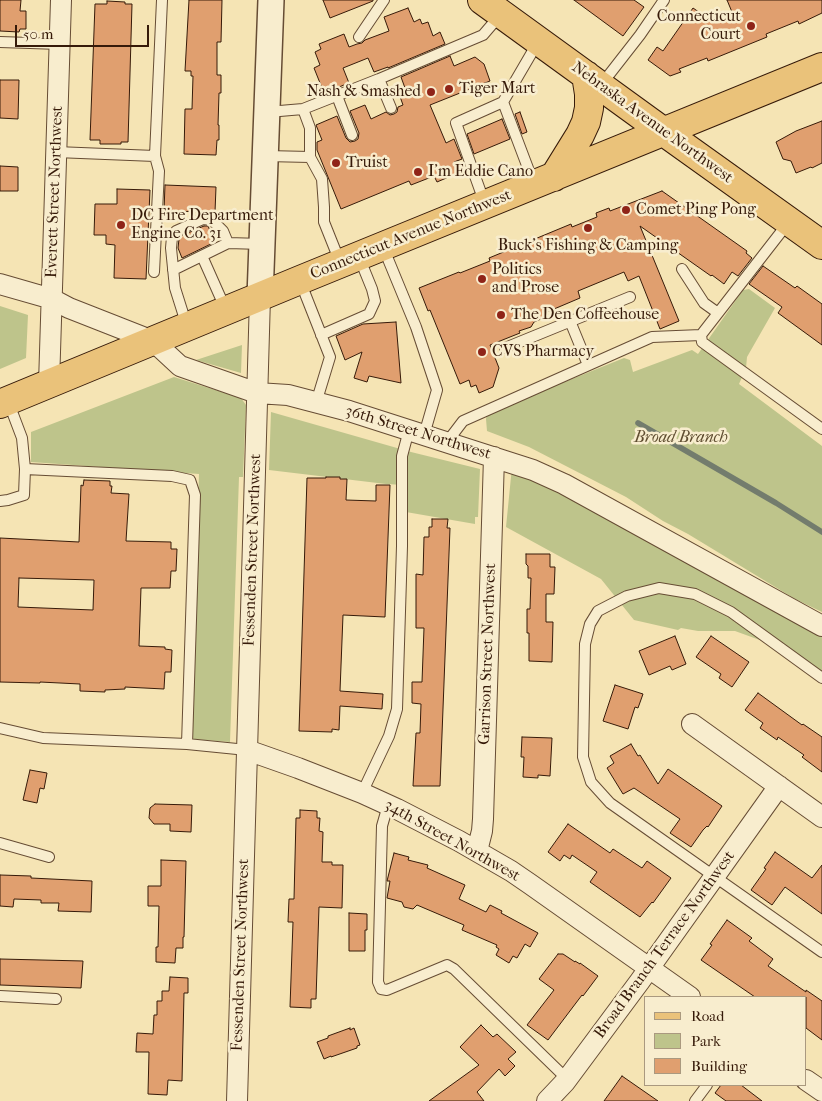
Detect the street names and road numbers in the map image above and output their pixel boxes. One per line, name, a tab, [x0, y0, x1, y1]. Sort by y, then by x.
street label: Nebraska Avenue Northwest	[568, 58, 736, 188]
street label: Everett Street Northwest	[42, 105, 68, 279]
street label: Connecticut Avenue Northwest	[308, 186, 514, 284]
street label: 36th Street Northwest	[343, 402, 493, 464]
street label: Fessenden Street Northwest	[240, 453, 266, 647]
street label: Garrison Street Northwest	[475, 563, 501, 745]
street label: 34th Street Northwest	[381, 796, 523, 886]
street label: Broad Branch Terrace Northwest	[591, 848, 739, 1042]
street label: Fessenden Street Northwest	[228, 858, 254, 1052]

